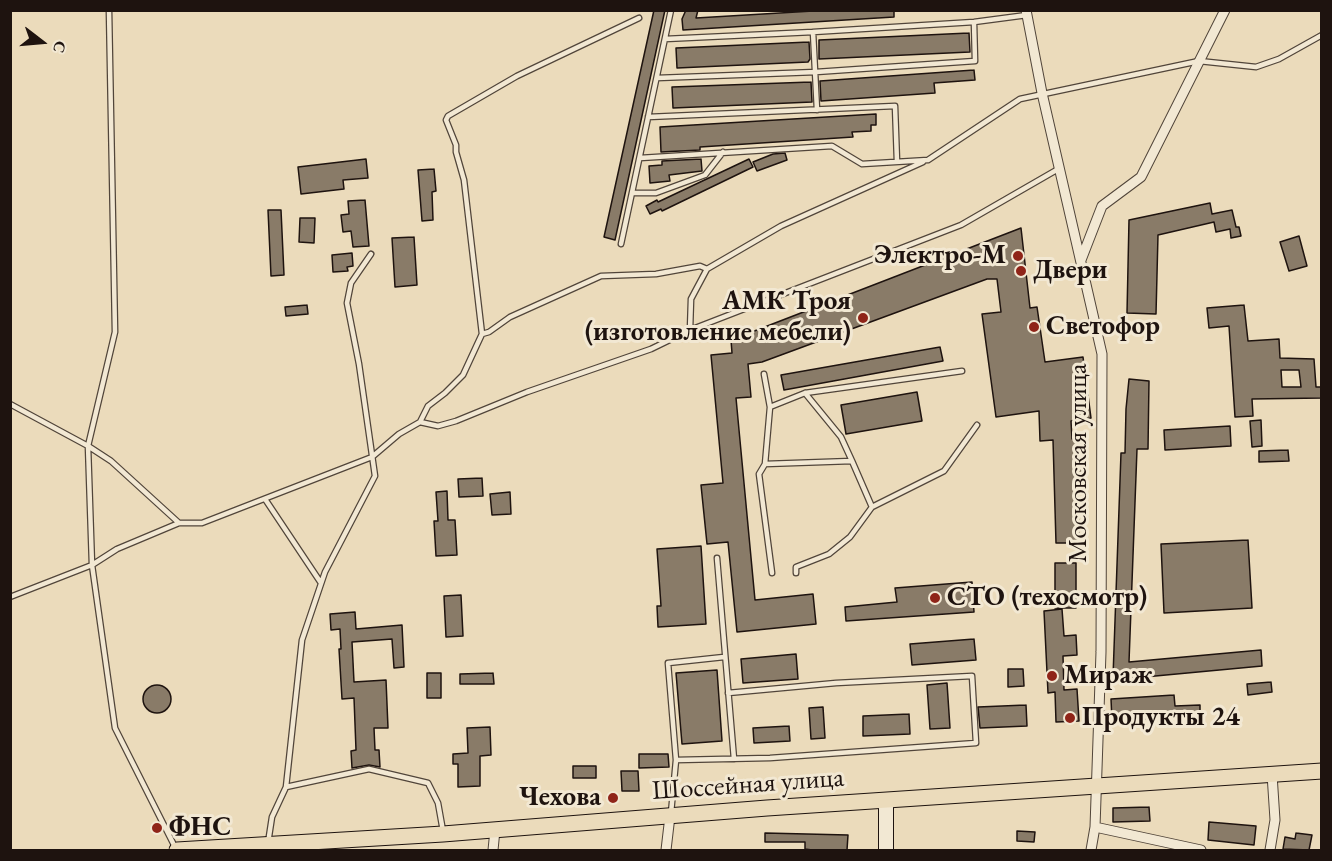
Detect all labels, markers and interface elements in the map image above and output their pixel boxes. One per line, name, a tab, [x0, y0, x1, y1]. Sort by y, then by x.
north arrow	[12, 12, 72, 72]
text: С	[48, 39, 71, 55]
place label: Электро-М	[874, 240, 1006, 272]
marker: Электро-М	[1011, 249, 1025, 263]
place label: Двери	[1033, 255, 1107, 287]
marker: Двери	[1014, 264, 1028, 278]
place label: АМК Троя (изготовление мебели)	[585, 286, 851, 349]
marker: АМК Троя (изготовление мебели)	[856, 311, 870, 325]
place label: Светофор	[1046, 311, 1160, 343]
marker: Светофор	[1027, 320, 1041, 334]
street label: Московская улица	[1063, 363, 1095, 563]
place label: СТО (техосмотр)	[947, 582, 1147, 614]
marker: СТО (техосмотр)	[928, 591, 942, 605]
place label: Мираж	[1064, 660, 1153, 692]
marker: Мираж	[1045, 669, 1059, 683]
place label: Продукты 24	[1082, 702, 1240, 734]
marker: Продукты 24	[1063, 711, 1077, 725]
street label: Шоссейная улица	[651, 762, 845, 808]
place label: Чехова	[519, 782, 601, 814]
marker: Чехова	[606, 791, 620, 805]
place label: ФНС	[169, 812, 231, 844]
marker: ФНС	[150, 821, 164, 835]

